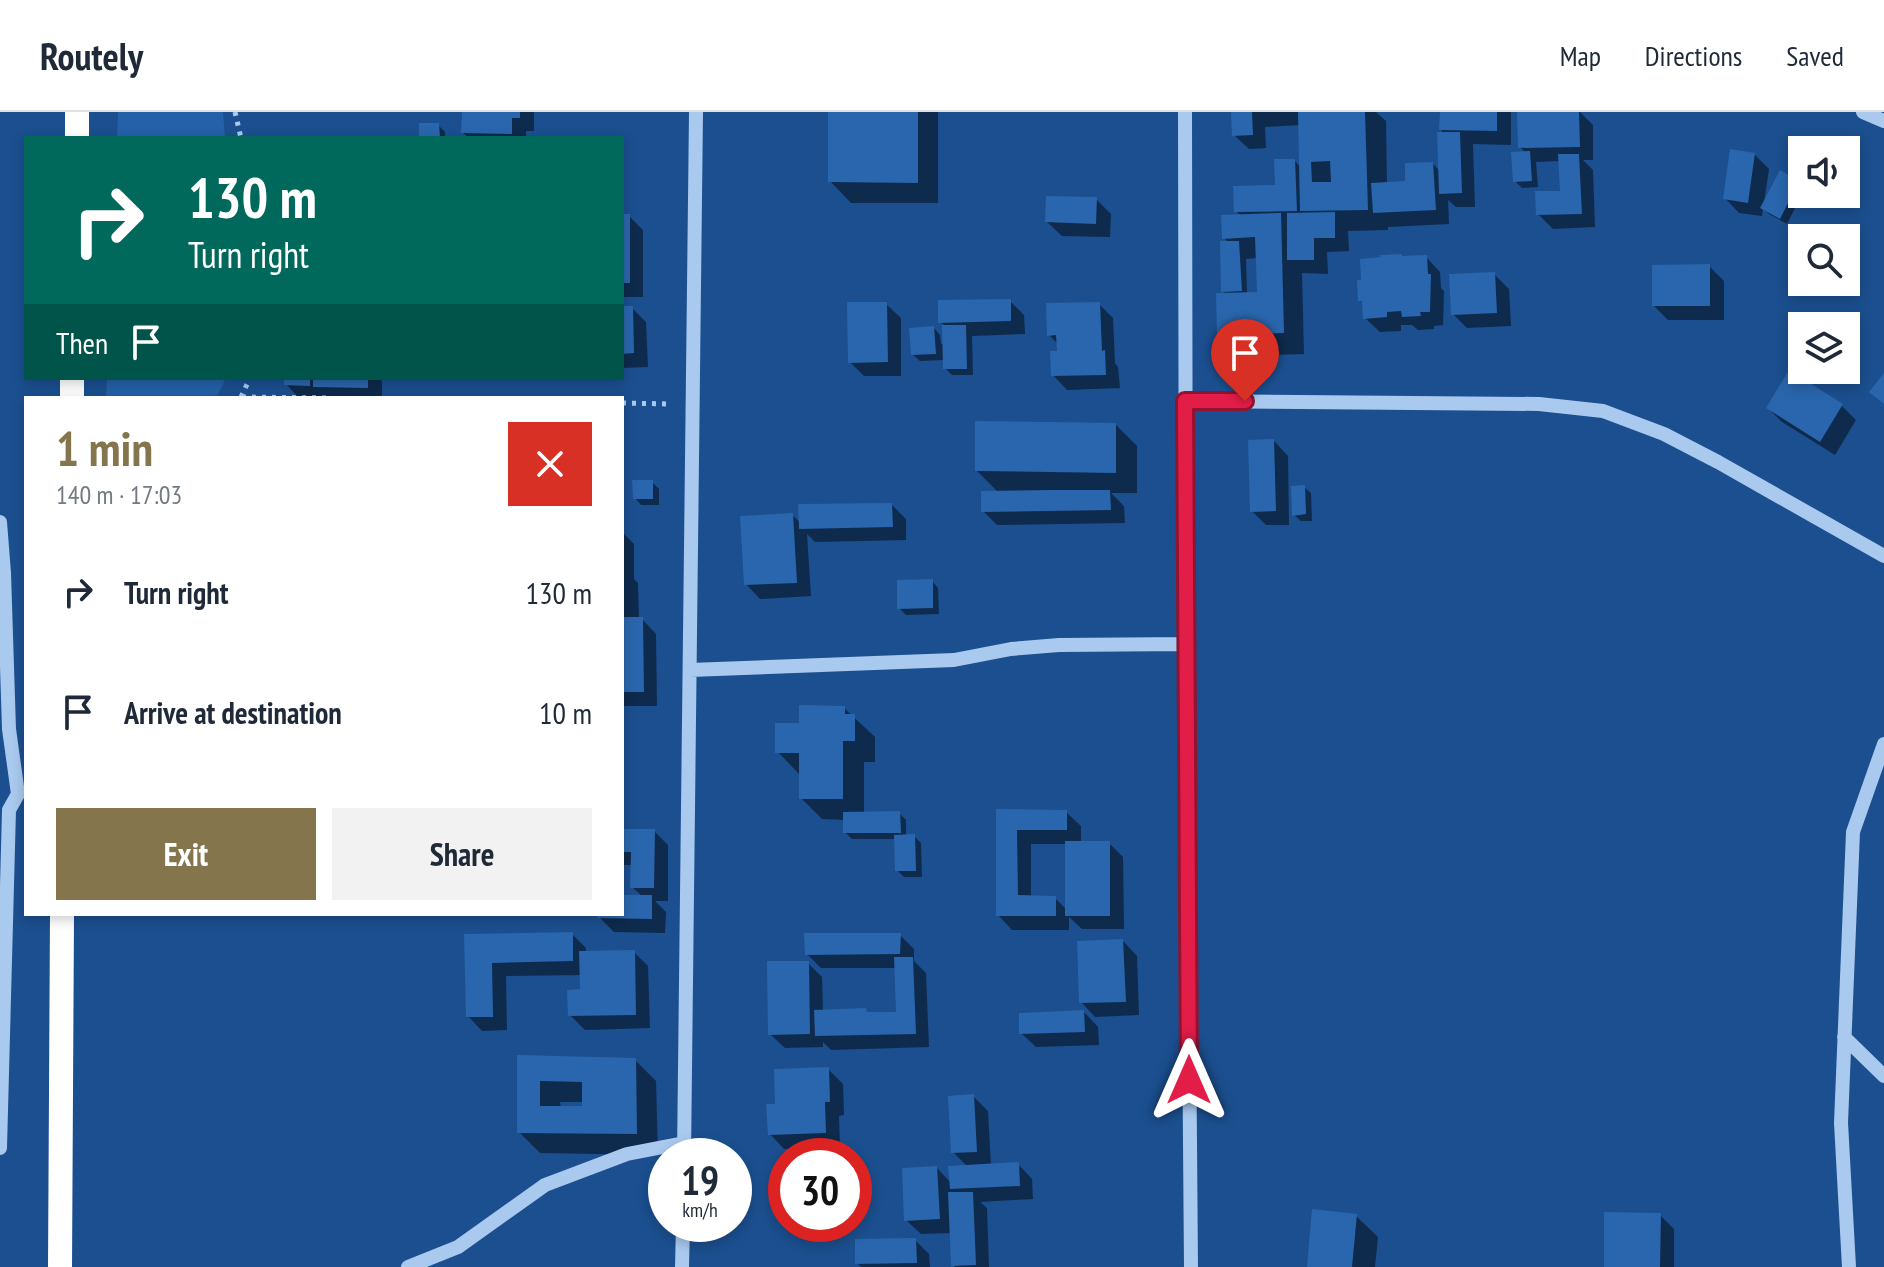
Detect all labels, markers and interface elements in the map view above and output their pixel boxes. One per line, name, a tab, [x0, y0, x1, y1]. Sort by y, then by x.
text: Routely	[40, 31, 143, 80]
text: Map	[1560, 37, 1601, 74]
text: Directions	[1645, 37, 1742, 74]
text: Saved	[1786, 37, 1844, 74]
map controls	[1788, 136, 1860, 384]
button: sound	[1788, 136, 1860, 208]
text: 130 m	[188, 161, 317, 233]
icon: right	[56, 168, 160, 272]
button: search	[1788, 224, 1860, 296]
text: Turn right	[188, 231, 309, 278]
button: layers	[1788, 312, 1860, 384]
pin	[1211, 319, 1279, 401]
icon: arrive	[124, 320, 168, 364]
text: Then	[56, 323, 108, 362]
icon: arrive	[1223, 331, 1267, 375]
text: 1 min	[56, 417, 153, 479]
button: close	[508, 422, 592, 506]
text: 140 m · 17:03	[56, 478, 182, 511]
icon: right	[56, 570, 100, 614]
text: Turn right	[124, 573, 228, 612]
text: 130 m	[526, 573, 592, 612]
icon: arrive	[56, 690, 100, 734]
text: Arrive at destination	[124, 693, 342, 732]
text: 10 m	[539, 693, 592, 732]
button: Exit	[56, 808, 316, 900]
button: Share	[332, 808, 592, 900]
position arrow	[1147, 1038, 1231, 1122]
speed limit sign: 30	[768, 1138, 872, 1242]
text: 19	[681, 1154, 719, 1206]
text: km/h	[682, 1197, 718, 1223]

